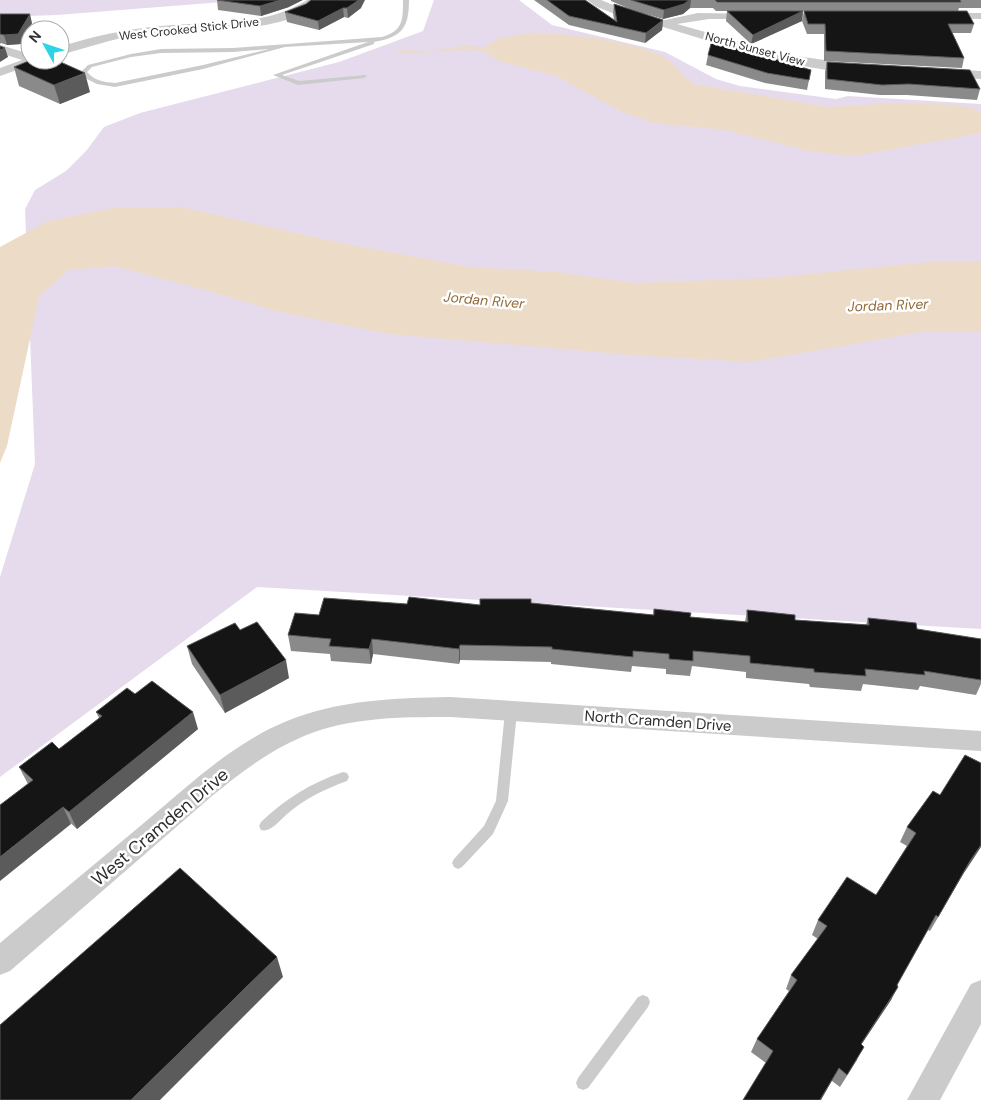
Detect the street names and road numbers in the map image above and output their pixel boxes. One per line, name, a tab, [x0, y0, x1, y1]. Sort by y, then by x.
street label: West Crooked Stick Drive	[118, 14, 260, 44]
street label: North Sunset View	[703, 28, 807, 70]
street label: North Cramden Drive	[584, 706, 732, 736]
street label: West Cramden Drive	[86, 763, 234, 891]

